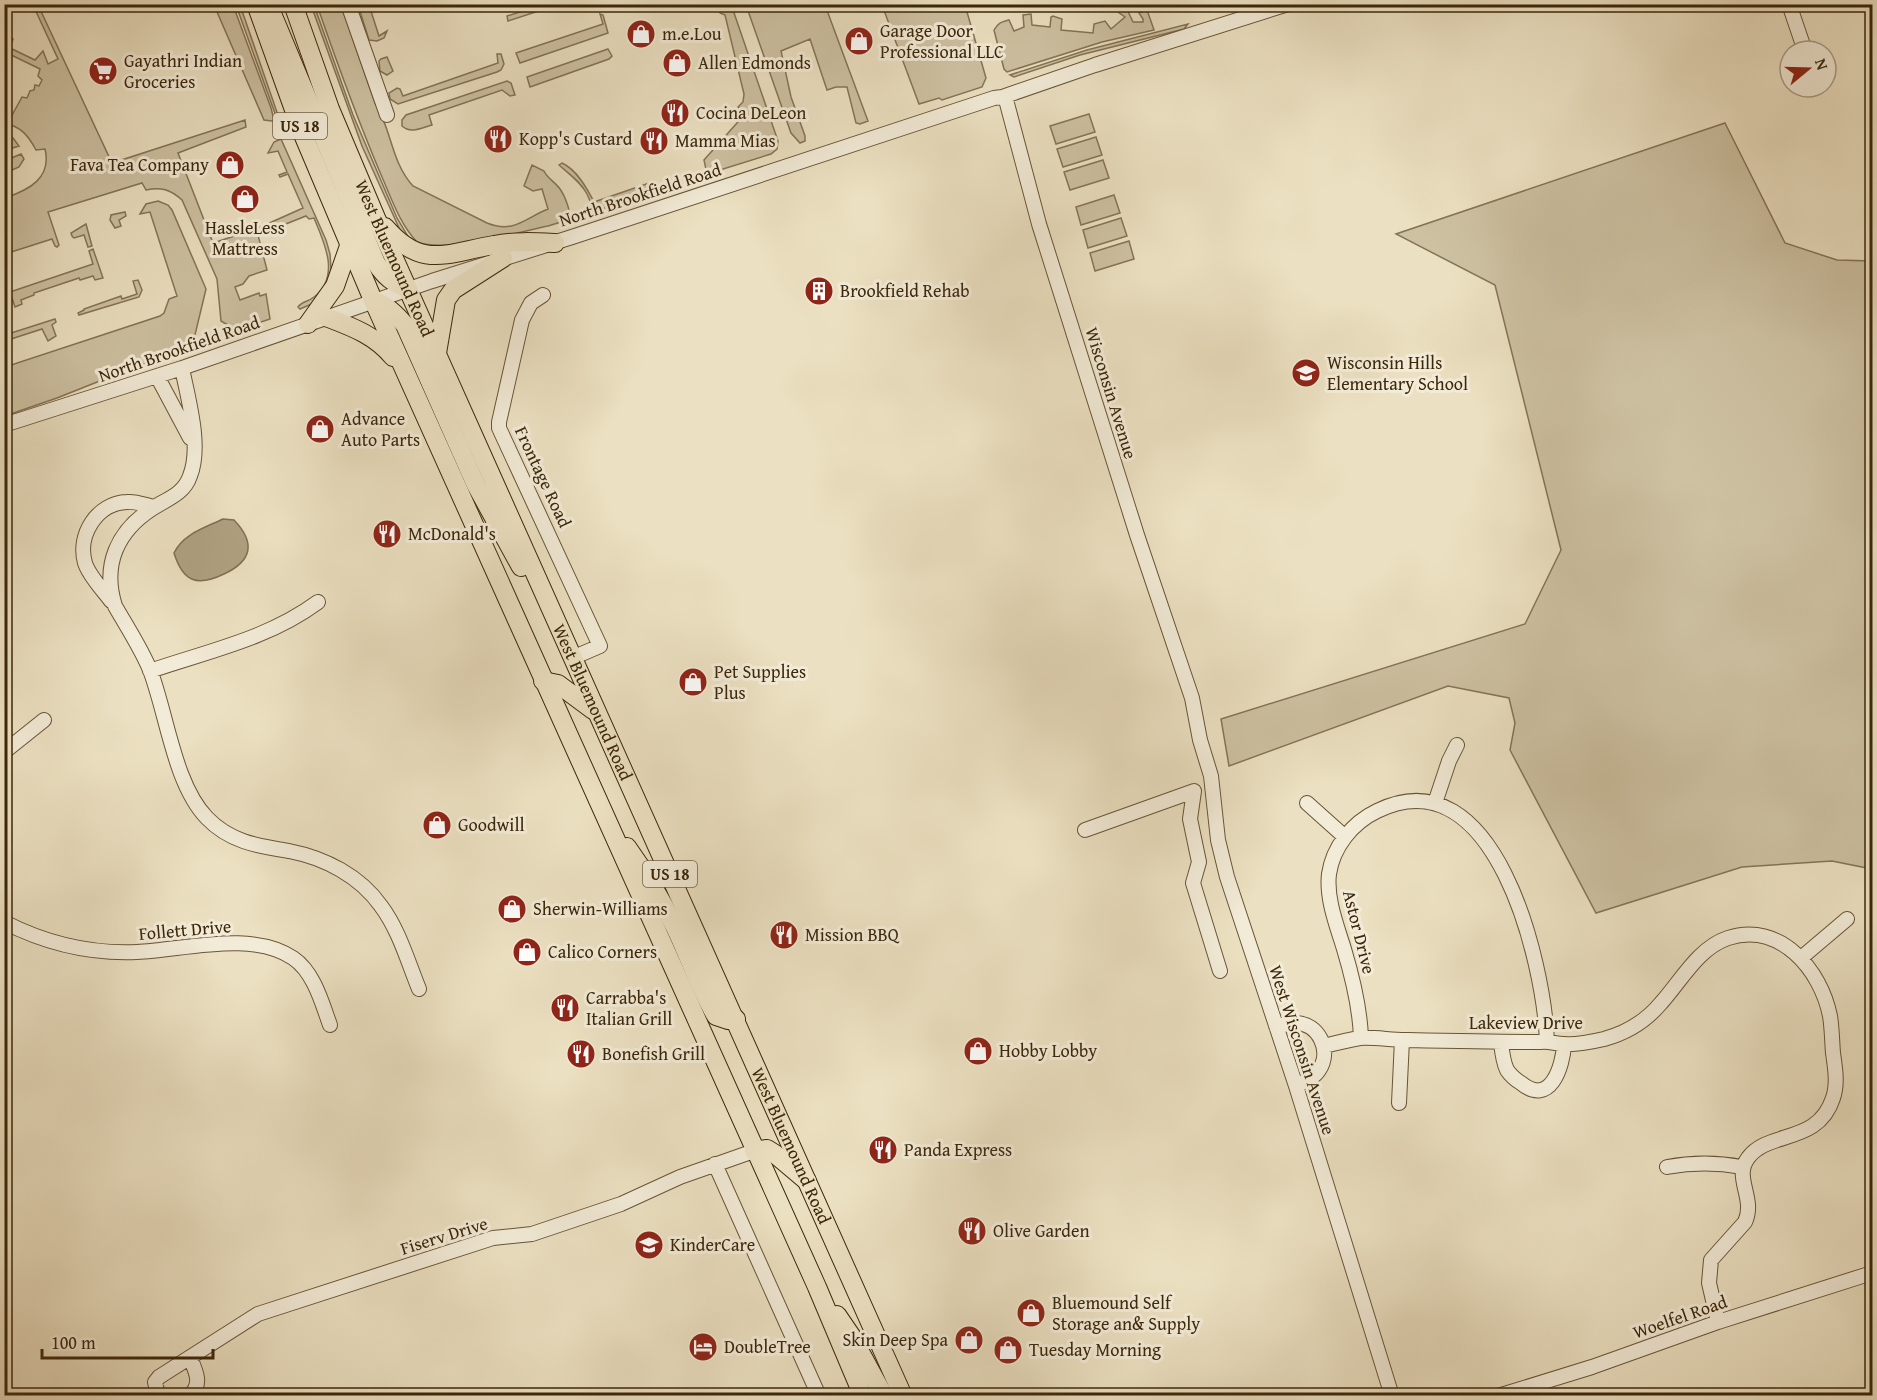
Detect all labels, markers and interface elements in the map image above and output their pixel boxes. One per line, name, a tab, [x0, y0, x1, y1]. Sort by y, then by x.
place label: Garage Door Professional LLC	[880, 17, 1004, 65]
shop icon: m.e.Lou	[625, 18, 657, 50]
place label: m.e.Lou	[662, 20, 722, 47]
shop icon: Garage Door Professional LLC	[843, 25, 875, 57]
north arrow	[1778, 39, 1838, 99]
place label: Gayathri Indian Groceries	[124, 47, 242, 95]
shop icon: Allen Edmonds	[661, 47, 693, 79]
place label: Allen Edmonds	[698, 49, 811, 76]
supermarket icon: Gayathri Indian Groceries	[87, 55, 119, 87]
text: N	[1809, 55, 1835, 73]
restaurant icon: Cocina DeLeon	[659, 97, 691, 129]
place label: Cocina DeLeon	[696, 99, 806, 126]
road number: US 18	[273, 113, 327, 139]
restaurant icon: Kopp's Custard	[482, 123, 514, 155]
place label: Kopp's Custard	[519, 125, 633, 152]
restaurant icon: Mamma Mias	[638, 125, 670, 157]
place label: Mamma Mias	[675, 127, 776, 154]
shop icon: Fava Tea Company	[214, 149, 246, 181]
place label: Fava Tea Company	[70, 151, 209, 178]
street label: North Brookfield Road	[555, 155, 725, 234]
street label: West Bluemound Road	[348, 176, 442, 341]
shop icon: HassleLess Mattress	[229, 183, 261, 215]
place label: HassleLess Mattress	[205, 214, 285, 262]
building icon: Brookfield Rehab	[803, 275, 835, 307]
place label: Brookfield Rehab	[840, 277, 970, 304]
street label: North Brookfield Road	[94, 308, 264, 389]
street label: Wisconsin Avenue	[1079, 324, 1144, 462]
place label: Wisconsin Hills Elementary School	[1327, 349, 1468, 397]
school or university icon: Wisconsin Hills Elementary School	[1290, 357, 1322, 389]
place label: Advance Auto Parts	[341, 405, 420, 453]
shop icon: Advance Auto Parts	[304, 413, 336, 445]
street label: Frontage Road	[508, 422, 579, 532]
restaurant icon: McDonald's	[371, 518, 403, 550]
place label: McDonald's	[408, 520, 496, 547]
street label: West Bluemound Road	[546, 619, 640, 785]
place label: Pet Supplies Plus	[714, 658, 806, 706]
shop icon: Pet Supplies Plus	[677, 666, 709, 698]
shop icon: Goodwill	[421, 809, 453, 841]
place label: Goodwill	[458, 811, 525, 838]
road number: US 18	[643, 861, 697, 887]
street label: Astor Drive	[1336, 887, 1383, 977]
shop icon: Sherwin-Williams	[496, 893, 528, 925]
place label: Sherwin-Williams	[533, 895, 668, 922]
street label: Follett Drive	[138, 912, 232, 947]
restaurant icon: Mission BBQ	[768, 919, 800, 951]
place label: Mission BBQ	[805, 921, 900, 948]
shop icon: Calico Corners	[511, 936, 543, 968]
place label: Calico Corners	[548, 938, 657, 965]
street label: West Wisconsin Avenue	[1262, 962, 1343, 1138]
place label: Carrabba's Italian Grill	[586, 984, 672, 1032]
restaurant icon: Carrabba's Italian Grill	[549, 992, 581, 1024]
street label: Lakeview Drive	[1469, 1009, 1583, 1036]
shop icon: Hobby Lobby	[962, 1035, 994, 1067]
place label: Hobby Lobby	[999, 1037, 1097, 1064]
restaurant icon: Bonefish Grill	[565, 1038, 597, 1070]
place label: Bonefish Grill	[602, 1040, 705, 1067]
street label: West Bluemound Road	[745, 1063, 839, 1229]
restaurant icon: Panda Express	[867, 1134, 899, 1166]
place label: Panda Express	[904, 1136, 1012, 1163]
street label: Fiserv Drive	[397, 1209, 491, 1262]
restaurant icon: Olive Garden	[956, 1215, 988, 1247]
place label: Olive Garden	[993, 1217, 1090, 1244]
school or university icon: KinderCare	[633, 1229, 665, 1261]
place label: KinderCare	[670, 1231, 755, 1258]
street label: Woelfel Road	[1629, 1288, 1731, 1345]
place label: Bluemound Self Storage an& Supply	[1052, 1289, 1200, 1337]
shop icon: Bluemound Self Storage an& Supply	[1015, 1297, 1047, 1329]
scale bar	[42, 1322, 213, 1360]
shop icon: Skin Deep Spa	[953, 1324, 985, 1356]
place label: Skin Deep Spa	[842, 1326, 948, 1353]
text: 100 m	[51, 1329, 96, 1356]
hotel icon: DoubleTree	[687, 1331, 719, 1363]
place label: DoubleTree	[724, 1333, 811, 1360]
shop icon: Tuesday Morning	[992, 1334, 1024, 1366]
place label: Tuesday Morning	[1029, 1336, 1161, 1363]

